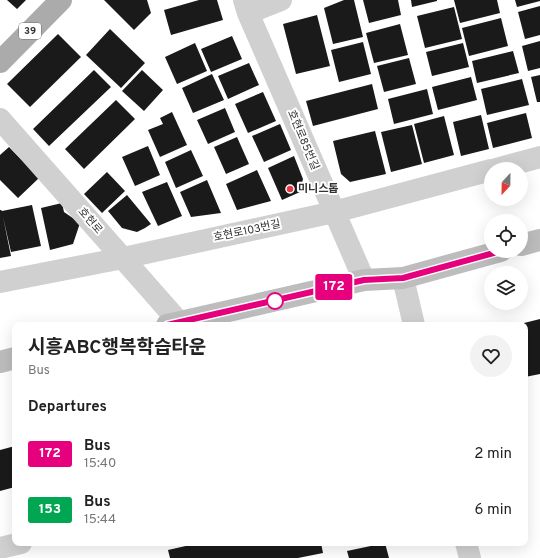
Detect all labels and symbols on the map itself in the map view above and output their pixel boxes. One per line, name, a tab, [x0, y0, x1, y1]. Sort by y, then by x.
road number: 39	[19, 23, 41, 39]
street label: 호현로85번길	[284, 108, 322, 172]
north arrow	[484, 162, 528, 206]
place label: 미니스톱	[298, 182, 338, 196]
marker: 미니스톱	[285, 184, 295, 194]
street label: 호현로	[75, 205, 105, 237]
street label: 호현로103번길	[212, 217, 282, 245]
line badge: 172	[311, 274, 357, 300]
unlabelled marker	[266, 292, 284, 310]

